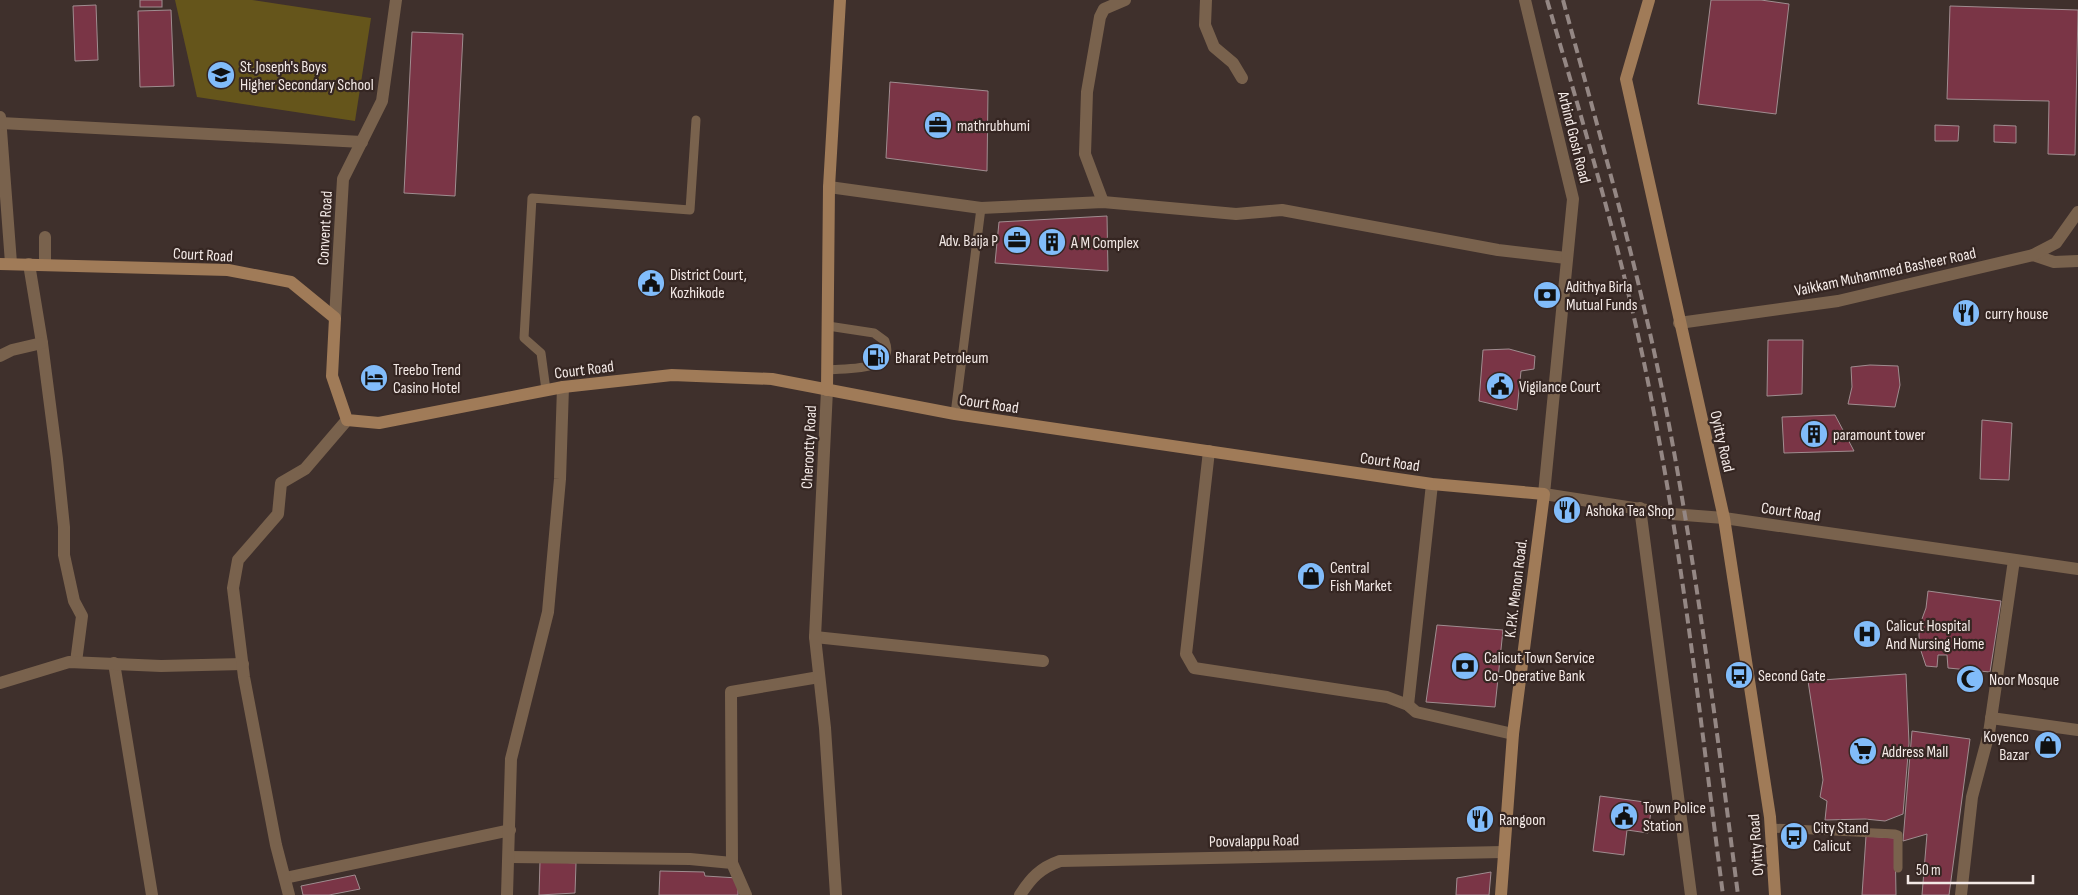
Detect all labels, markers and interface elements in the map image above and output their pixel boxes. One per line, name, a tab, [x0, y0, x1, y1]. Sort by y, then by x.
place label: St.Joseph's Boys Higher Secondary School	[240, 58, 374, 95]
school or university icon: St.Joseph's Boys Higher Secondary School	[206, 60, 236, 90]
street label: Arbind Gosh Road	[1553, 89, 1594, 185]
office icon: mathrubhumi	[923, 110, 953, 140]
place label: mathrubhumi	[957, 117, 1030, 136]
street label: Convent Road	[314, 190, 337, 266]
office icon: Adv. Baija P	[1002, 225, 1032, 255]
building icon: A M Complex	[1037, 227, 1067, 257]
place label: Adv. Baija P	[938, 232, 998, 251]
place label: A M Complex	[1070, 234, 1139, 253]
street label: Court Road	[173, 244, 233, 267]
street label: Vaikkam Muhammed Basheer Road	[1793, 244, 1978, 301]
place label: District Court, Kozhikode	[670, 266, 747, 303]
public building icon: District Court, Kozhikode	[636, 268, 666, 298]
place label: Adithya Birla Mutual Funds	[1565, 278, 1638, 315]
bank icon: Adithya Birla Mutual Funds	[1532, 280, 1562, 310]
restaurant icon: curry house	[1951, 298, 1981, 328]
place label: curry house	[1985, 305, 2048, 324]
fuel station icon: Bharat Petroleum	[861, 342, 891, 372]
place label: Bharat Petroleum	[895, 349, 988, 368]
street label: Court Road	[553, 357, 615, 384]
place label: Treebo Trend Casino Hotel	[393, 361, 461, 398]
hotel icon: Treebo Trend Casino Hotel	[359, 363, 389, 393]
public building icon: Vigilance Court	[1485, 371, 1515, 401]
place label: Vigilance Court	[1519, 378, 1601, 397]
street label: Court Road	[958, 391, 1020, 418]
street label: Cherootty Road	[798, 405, 821, 489]
street label: Oyitty Road	[1705, 409, 1738, 474]
building icon: paramount tower	[1799, 419, 1829, 449]
place label: paramount tower	[1833, 426, 1926, 445]
street label: Court Road	[1359, 449, 1421, 476]
restaurant icon: Ashoka Tea Shop	[1552, 495, 1582, 525]
street label: Court Road	[1760, 499, 1822, 526]
place label: Ashoka Tea Shop	[1585, 502, 1674, 521]
street label: K.P.K. Menon Road.	[1501, 538, 1532, 639]
place label: Central Fish Market	[1330, 559, 1392, 596]
shop icon: Central Fish Market	[1296, 561, 1326, 591]
place label: Calicut Hospital And Nursing Home	[1885, 617, 1984, 654]
hospital icon: Calicut Hospital And Nursing Home	[1852, 619, 1882, 649]
place label: Calicut Town Service Co-Operative Bank	[1484, 649, 1595, 686]
bank icon: Calicut Town Service Co-Operative Bank	[1450, 651, 1480, 681]
bus stop icon: Second Gate	[1724, 660, 1754, 690]
mosque icon: Noor Mosque	[1955, 664, 1985, 694]
place label: Second Gate	[1758, 667, 1826, 686]
place label: Noor Mosque	[1989, 671, 2059, 690]
place label: Koyenco Bazar	[1983, 728, 2029, 765]
shop icon: Koyenco Bazar	[2033, 730, 2063, 760]
supermarket icon: Address Mall	[1848, 736, 1878, 766]
place label: Address Mall	[1881, 743, 1948, 762]
place label: Town Police Station	[1643, 799, 1706, 836]
public building icon: Town Police Station	[1609, 801, 1639, 831]
restaurant icon: Rangoon	[1465, 804, 1495, 834]
place label: Rangoon	[1499, 811, 1546, 830]
street label: Oyitty Road	[1745, 813, 1768, 877]
place label: City Stand Calicut	[1813, 819, 1869, 856]
bus stop icon: City Stand Calicut	[1779, 821, 1809, 851]
street label: Poovalappu Road	[1209, 831, 1299, 852]
scale bar	[1908, 852, 2033, 884]
text: 50 m	[1916, 861, 1941, 880]

